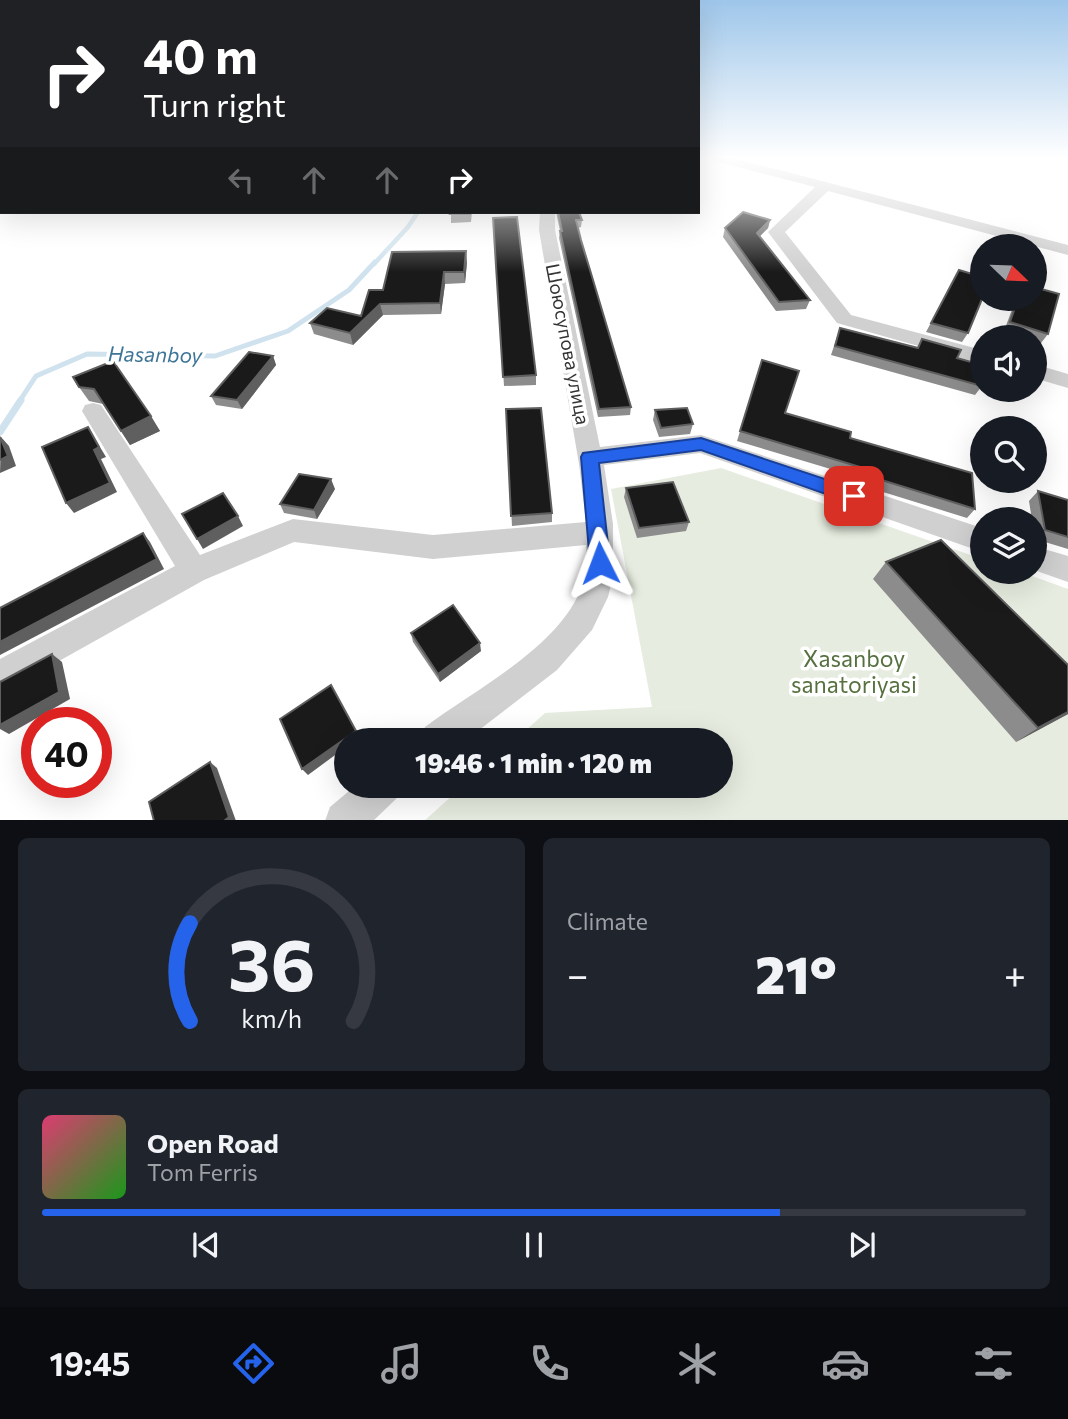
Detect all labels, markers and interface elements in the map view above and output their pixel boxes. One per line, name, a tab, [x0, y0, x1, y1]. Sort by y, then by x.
text: 40 m	[143, 24, 258, 84]
icon: right	[28, 28, 119, 119]
text: Turn right	[143, 84, 286, 124]
icon: left	[222, 161, 260, 199]
icon: ahead	[295, 161, 333, 199]
icon: ahead	[368, 161, 406, 199]
icon: right	[441, 161, 479, 199]
north arrow	[970, 234, 1046, 312]
map controls	[970, 234, 1047, 584]
street label: Шоюсупова улица	[542, 261, 595, 426]
button: sound	[970, 325, 1047, 402]
water label: Hasanboy	[108, 340, 204, 367]
button: search	[970, 416, 1047, 493]
pin	[824, 466, 884, 526]
icon: arrive	[835, 477, 873, 515]
button: layers	[970, 507, 1047, 584]
position arrow	[563, 526, 637, 600]
park label: Xasanboy sanatoriyasi	[791, 644, 917, 698]
speed limit sign: 40	[21, 707, 112, 798]
text: 19:46 · 1 min · 120 m	[415, 747, 652, 778]
text: Climate	[567, 907, 648, 935]
text: 36	[228, 917, 315, 1006]
text: 21°	[755, 941, 837, 1005]
text: −	[567, 950, 589, 997]
text: +	[1004, 950, 1026, 997]
text: km/h	[241, 1002, 302, 1032]
text: Open Road	[147, 1127, 279, 1158]
text: Tom Ferris	[147, 1158, 258, 1186]
icon: previous	[187, 1226, 225, 1264]
icon: pause	[515, 1226, 553, 1264]
icon: next	[843, 1226, 881, 1264]
icon: directions	[229, 1339, 278, 1388]
icon: music	[377, 1339, 426, 1388]
icon: phone	[525, 1339, 574, 1388]
icon: climate	[673, 1339, 722, 1388]
icon: car	[821, 1339, 870, 1388]
icon: filters	[969, 1339, 1018, 1388]
text: 19:45	[50, 1343, 130, 1383]

